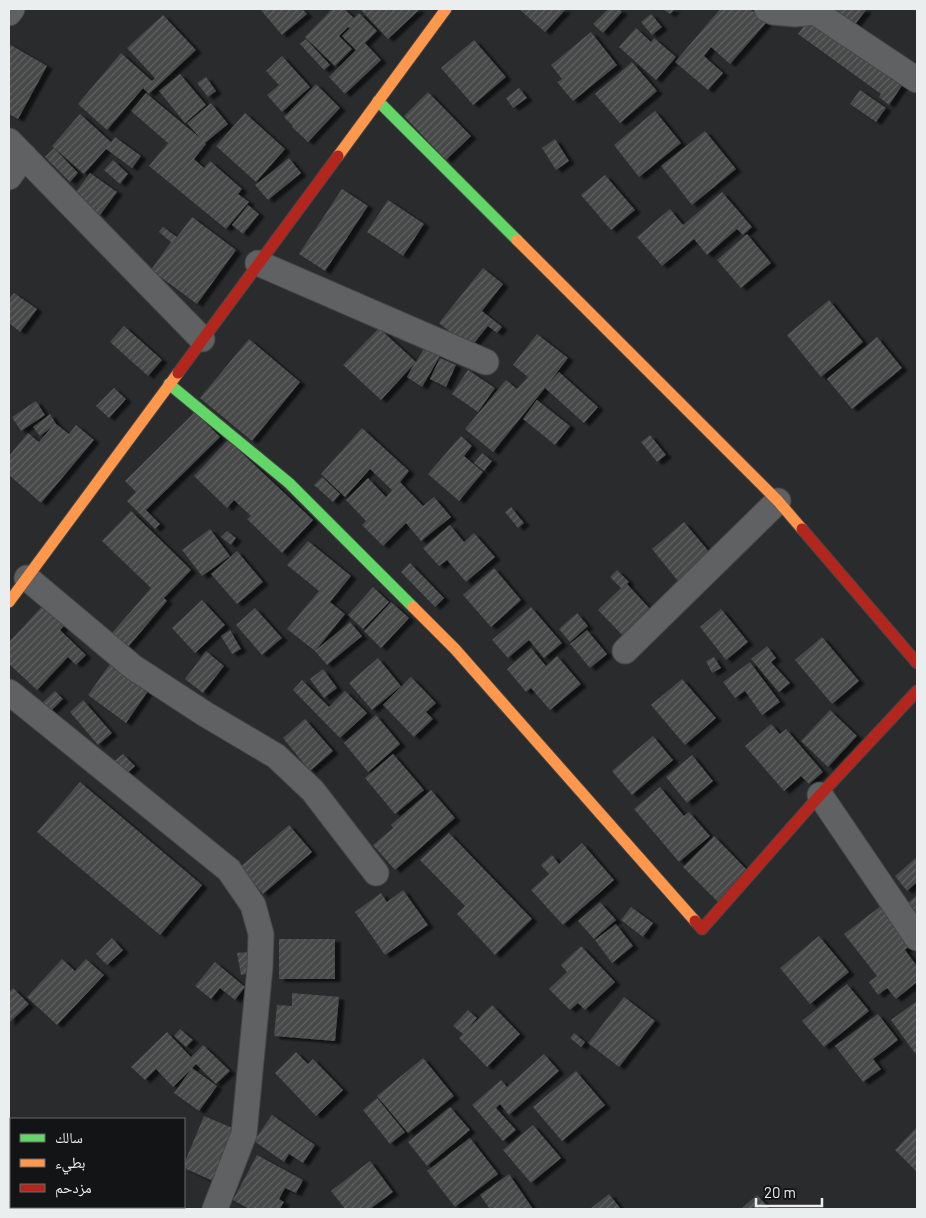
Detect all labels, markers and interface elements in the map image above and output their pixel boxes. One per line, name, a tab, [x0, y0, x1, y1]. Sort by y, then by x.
legend	[10, 1118, 185, 1208]
text: سالك	[55, 1128, 83, 1146]
text: بطيء	[55, 1153, 85, 1175]
scale bar	[756, 1176, 822, 1208]
text: مزدحم	[55, 1178, 92, 1198]
text: 20 m	[764, 1183, 796, 1201]

